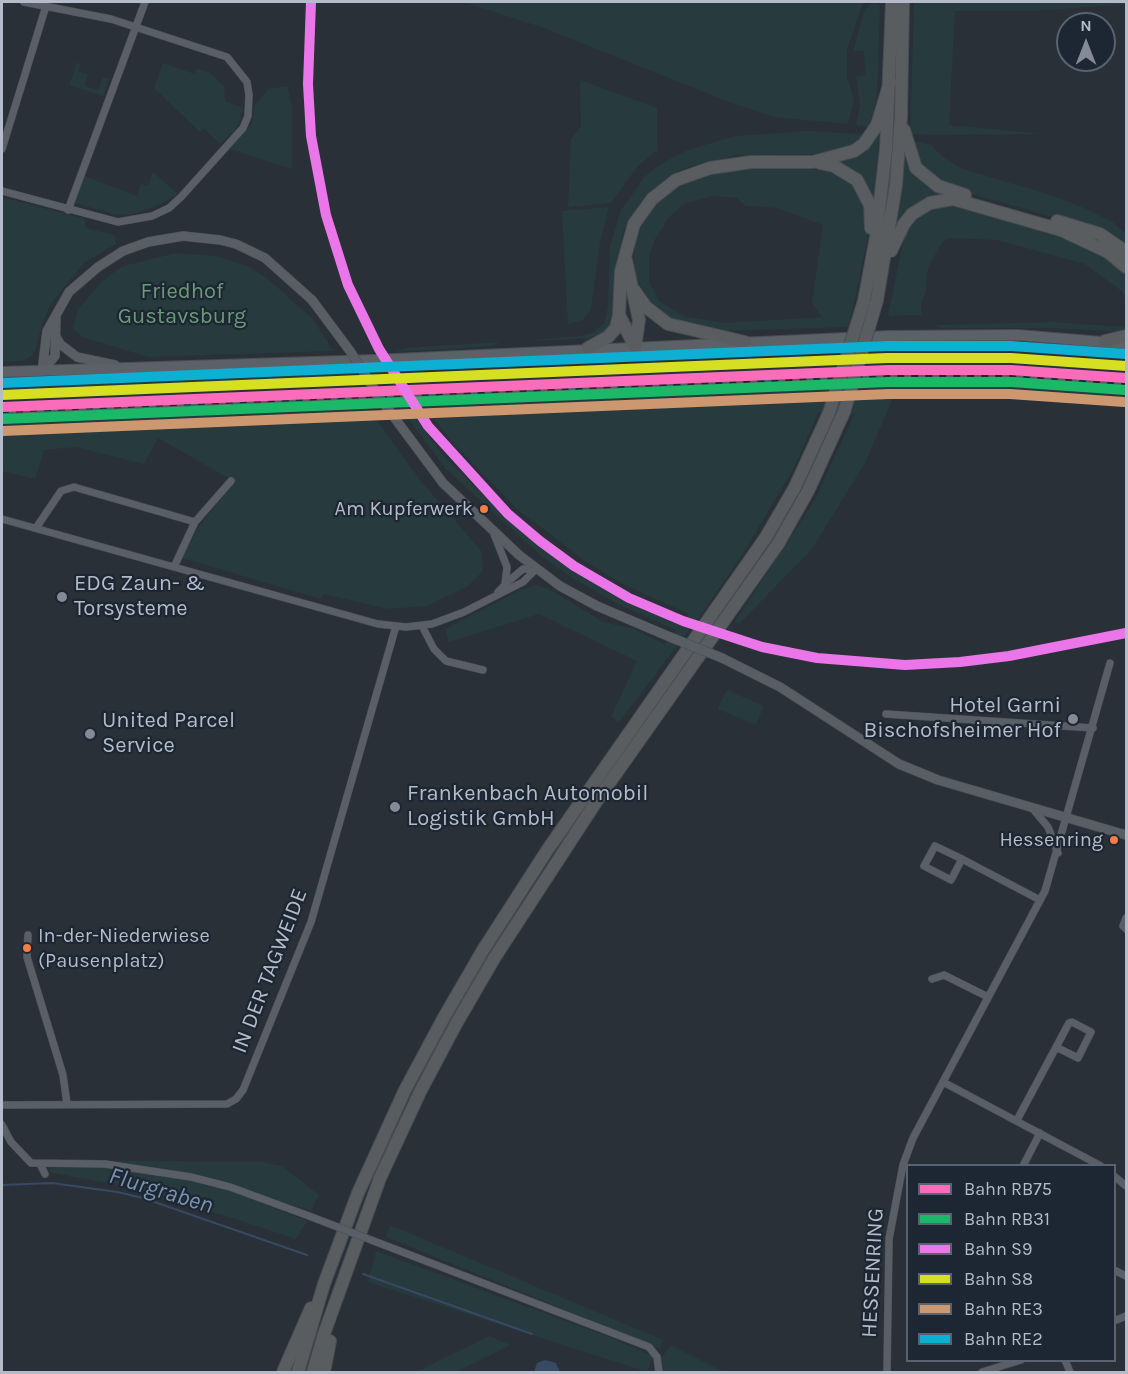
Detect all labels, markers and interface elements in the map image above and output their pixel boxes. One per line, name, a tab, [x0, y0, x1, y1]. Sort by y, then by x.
north arrow	[1056, 12, 1116, 72]
text: N	[1080, 16, 1092, 35]
park label: Friedhof Gustavsburg	[118, 279, 246, 330]
place label: Am Kupferwerk	[334, 497, 473, 521]
marker: Am Kupferwerk	[478, 503, 490, 515]
place label: EDG Zaun- & Torsysteme	[74, 571, 205, 622]
marker: EDG Zaun- & Torsysteme	[55, 590, 69, 604]
place label: Hotel Garni Bischofsheimer Hof	[864, 693, 1061, 744]
place label: United Parcel Service	[102, 708, 235, 760]
marker: Hotel Garni Bischofsheimer Hof	[1066, 712, 1080, 726]
marker: United Parcel Service	[83, 727, 97, 741]
place label: Frankenbach Automobil Logistik GmbH	[407, 781, 648, 832]
marker: Frankenbach Automobil Logistik GmbH	[388, 800, 402, 814]
place label: Hessenring	[999, 828, 1103, 852]
marker: Hessenring	[1108, 834, 1120, 846]
street label: IN DER TAGWEIDE	[226, 885, 314, 1057]
place label: In-der-Niederwiese (Pausenplatz)	[38, 924, 210, 971]
marker: In-der-Niederwiese (Pausenplatz)	[21, 942, 33, 954]
water label: Flurgraben	[105, 1162, 217, 1220]
legend	[906, 1164, 1116, 1362]
text: Bahn RB75	[964, 1178, 1052, 1200]
street label: HESSENRING	[856, 1207, 890, 1339]
text: Bahn RB31	[964, 1208, 1050, 1230]
text: Bahn S9	[964, 1238, 1032, 1260]
text: Bahn S8	[964, 1268, 1033, 1290]
text: Bahn RE3	[964, 1298, 1043, 1320]
text: Bahn RE2	[964, 1328, 1043, 1350]

